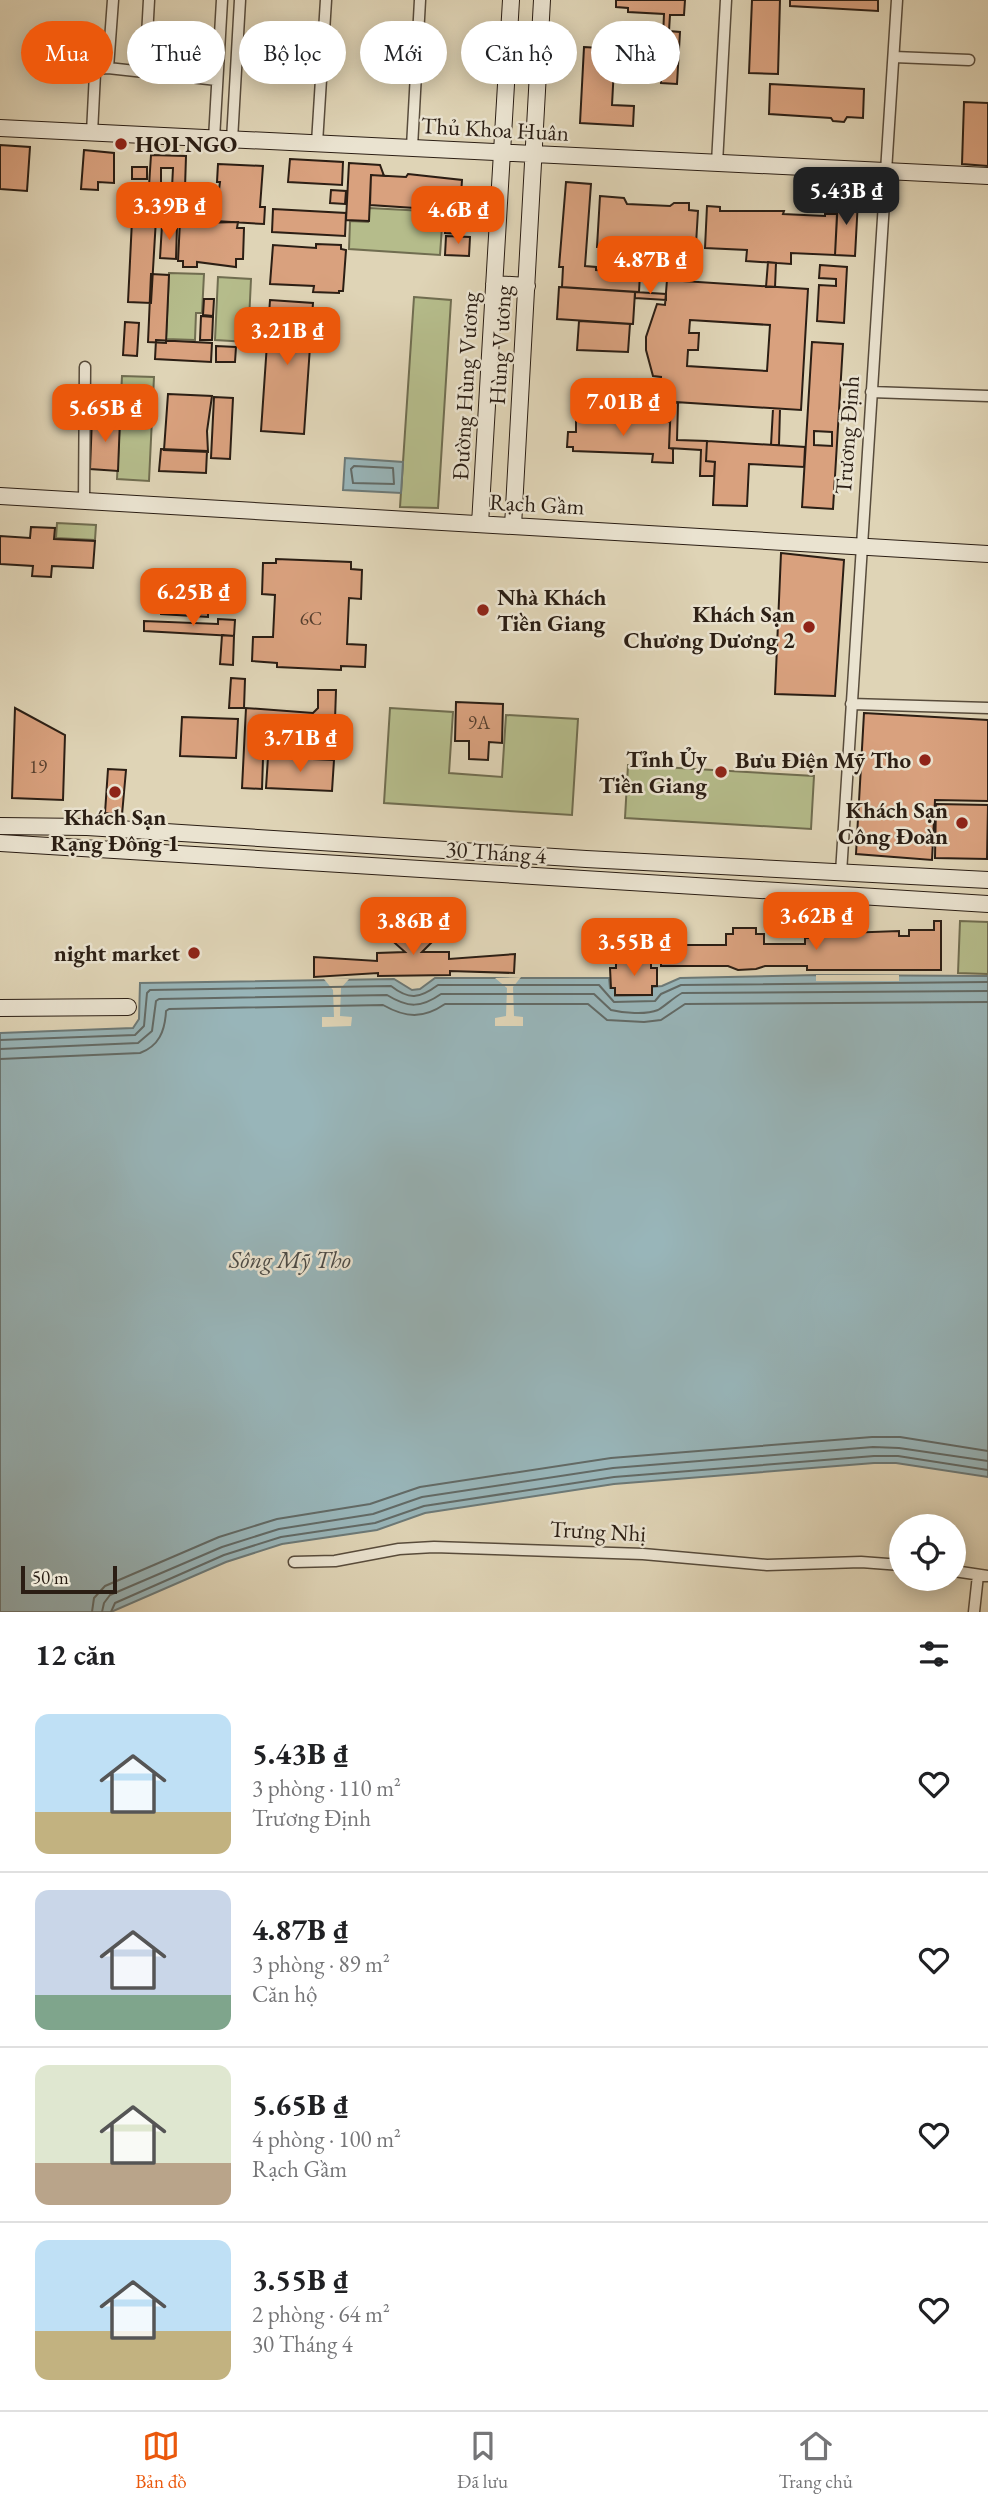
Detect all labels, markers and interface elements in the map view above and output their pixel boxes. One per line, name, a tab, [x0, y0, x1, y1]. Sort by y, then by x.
chip: Mua	[21, 21, 113, 84]
chip: Thuê	[127, 21, 225, 84]
chip: Bộ lọc	[239, 21, 346, 84]
chip: Mới	[360, 21, 447, 84]
chip: Căn hộ	[461, 21, 577, 84]
chip: Nhà	[591, 21, 680, 84]
street label: Thủ Khoa Huân	[420, 110, 570, 148]
place label: HOI NGO	[135, 129, 237, 159]
marker: HOI NGO	[113, 136, 129, 152]
pin: 5.43B ₫	[781, 168, 911, 227]
text: 5.43B ₫	[809, 175, 883, 205]
pin: 3.39B ₫	[104, 182, 234, 242]
pin: 4.6B ₫	[401, 187, 515, 246]
text: 3.39B ₫	[132, 190, 206, 220]
text: 4.6B ₫	[427, 194, 489, 224]
pin: 4.87B ₫	[585, 236, 715, 296]
text: 4.87B ₫	[613, 244, 687, 274]
street label: Hùng Vương	[482, 283, 518, 406]
street label: Đường Hùng Vương	[445, 290, 485, 481]
pin: 3.21B ₫	[222, 308, 352, 367]
text: 3.21B ₫	[250, 315, 324, 345]
street label: Trương Định	[828, 374, 866, 495]
pin: 7.01B ₫	[558, 378, 688, 438]
pin: 5.65B ₫	[40, 384, 170, 444]
text: 7.01B ₫	[586, 386, 660, 416]
text: 5.65B ₫	[68, 392, 142, 422]
street label: Rạch Gầm	[489, 487, 585, 521]
pin: 6.25B ₫	[128, 568, 258, 628]
text: 6.25B ₫	[156, 576, 230, 606]
place label: Nhà Khách Tiền Giang	[497, 582, 607, 638]
place label: Khách Sạn Chương Dương 2	[624, 599, 795, 655]
marker: Nhà Khách Tiền Giang	[475, 602, 491, 618]
house number: 6C	[300, 606, 322, 631]
marker: Khách Sạn Chương Dương 2	[801, 619, 817, 635]
house number: 9A	[468, 710, 491, 735]
pin: 3.71B ₫	[235, 714, 365, 774]
text: 3.71B ₫	[263, 722, 337, 752]
place label: Tỉnh Ủy Tiền Giang	[599, 744, 708, 800]
place label: Bưu Điện Mỹ Tho	[735, 745, 911, 775]
marker: Bưu Điện Mỹ Tho	[917, 752, 933, 768]
house number: 19	[29, 754, 47, 779]
marker: Tỉnh Ủy Tiền Giang	[713, 764, 729, 780]
marker: Khách Sạn Rạng Đông 1	[107, 784, 123, 800]
place label: Khách Sạn Công Đoàn	[838, 795, 948, 851]
place label: Khách Sạn Rạng Đông 1	[51, 802, 179, 858]
marker: Khách Sạn Công Đoàn	[954, 815, 970, 831]
street label: 30 Tháng 4	[445, 834, 548, 871]
pin: 3.62B ₫	[751, 892, 881, 952]
pin: 3.86B ₫	[348, 898, 478, 957]
text: 3.62B ₫	[779, 900, 853, 930]
text: 3.86B ₫	[376, 905, 450, 935]
pin: 3.55B ₫	[569, 918, 699, 978]
text: 3.55B ₫	[597, 926, 671, 956]
place label: night market	[54, 938, 180, 968]
marker: night market	[186, 945, 202, 961]
water label: Sông Mỹ Tho	[228, 1244, 351, 1275]
street label: Trưng Nhị	[549, 1514, 647, 1549]
map controls	[889, 1514, 966, 1591]
button: locate	[889, 1514, 966, 1591]
scale bar	[21, 1563, 117, 1595]
text: 50 m	[32, 1565, 69, 1590]
text: 12 căn	[35, 1635, 116, 1674]
icon: filters	[915, 1635, 953, 1673]
text: 5.43B ₫	[252, 1734, 348, 1773]
icon: home	[91, 1742, 175, 1826]
icon: heart	[915, 1765, 953, 1803]
text: 3 phòng · 110 m²	[252, 1773, 401, 1803]
text: Trương Định	[252, 1803, 371, 1833]
text: 4.87B ₫	[252, 1910, 348, 1949]
icon: home	[91, 1918, 175, 2002]
icon: heart	[915, 1941, 953, 1979]
text: 3 phòng · 89 m²	[252, 1949, 390, 1979]
text: Căn hộ	[252, 1979, 317, 2009]
text: 5.65B ₫	[252, 2085, 348, 2124]
icon: home	[91, 2093, 175, 2177]
icon: heart	[915, 2116, 953, 2154]
text: 4 phòng · 100 m²	[252, 2124, 401, 2154]
text: Rạch Gầm	[252, 2154, 347, 2184]
text: 3.55B ₫	[252, 2260, 348, 2299]
icon: home	[91, 2268, 175, 2352]
icon: heart	[915, 2291, 953, 2329]
text: 2 phòng · 64 m²	[252, 2299, 390, 2329]
text: 30 Tháng 4	[252, 2329, 353, 2359]
tab: Bản đồ	[135, 2427, 187, 2494]
tab: Đã lưu	[457, 2427, 508, 2494]
tab: Trang chủ	[778, 2427, 853, 2494]

